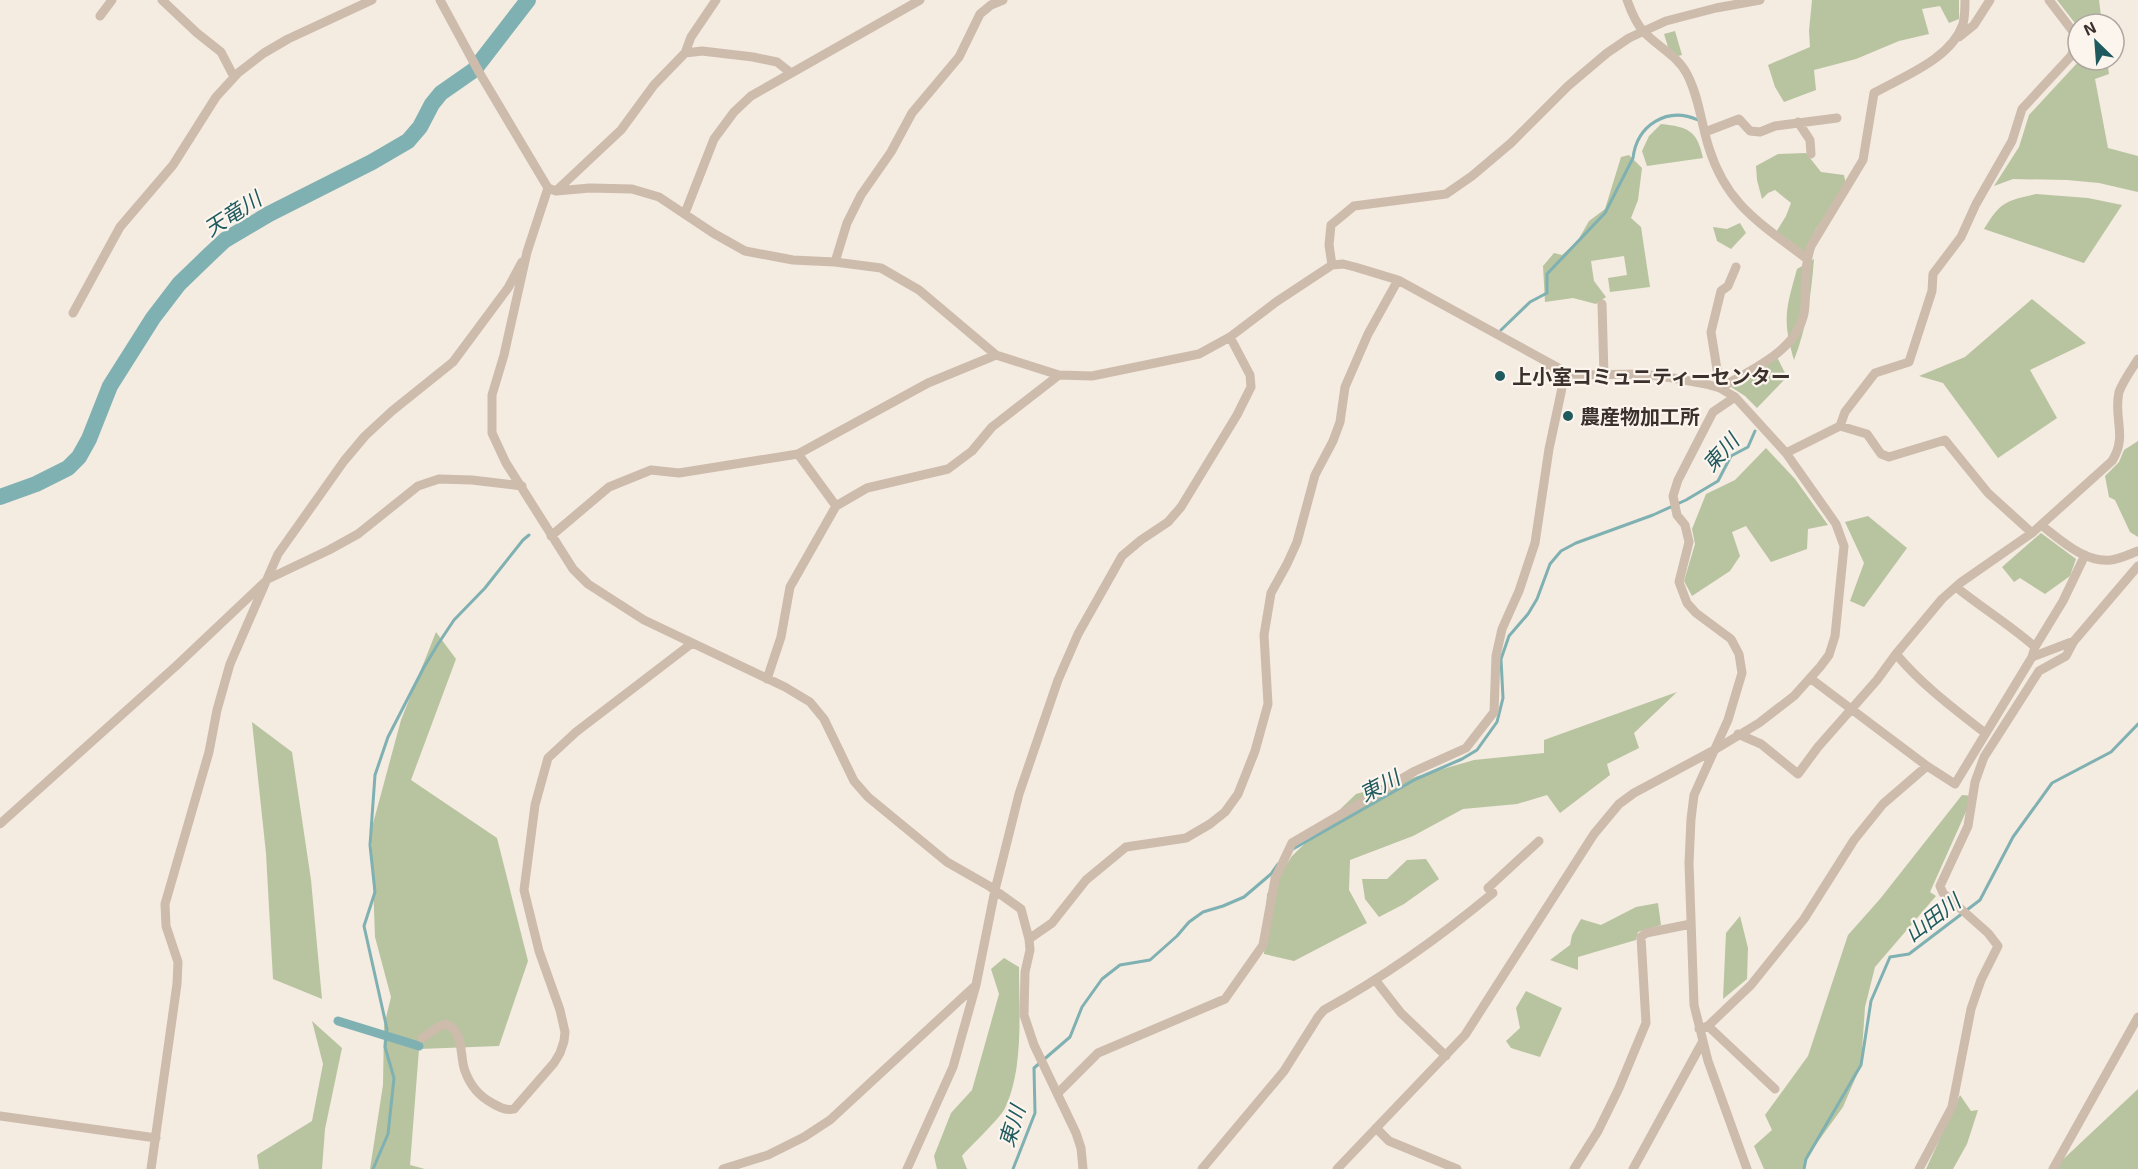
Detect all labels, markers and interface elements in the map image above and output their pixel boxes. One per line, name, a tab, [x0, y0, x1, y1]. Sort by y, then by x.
north arrow	[2066, 12, 2126, 72]
text: N	[2080, 17, 2099, 39]
water label: 天竜川	[199, 184, 267, 241]
place label: 上小室コミュニティーセンター	[1512, 364, 1791, 388]
marker: 上小室コミュニティーセンター	[1493, 369, 1507, 383]
place label: 農産物加工所	[1580, 404, 1700, 428]
marker: 農産物加工所	[1561, 409, 1575, 423]
water label: 東川	[1697, 427, 1745, 476]
water label: 東川	[1355, 763, 1405, 806]
water label: 山田川	[1899, 887, 1966, 946]
water label: 東川	[993, 1100, 1030, 1150]

